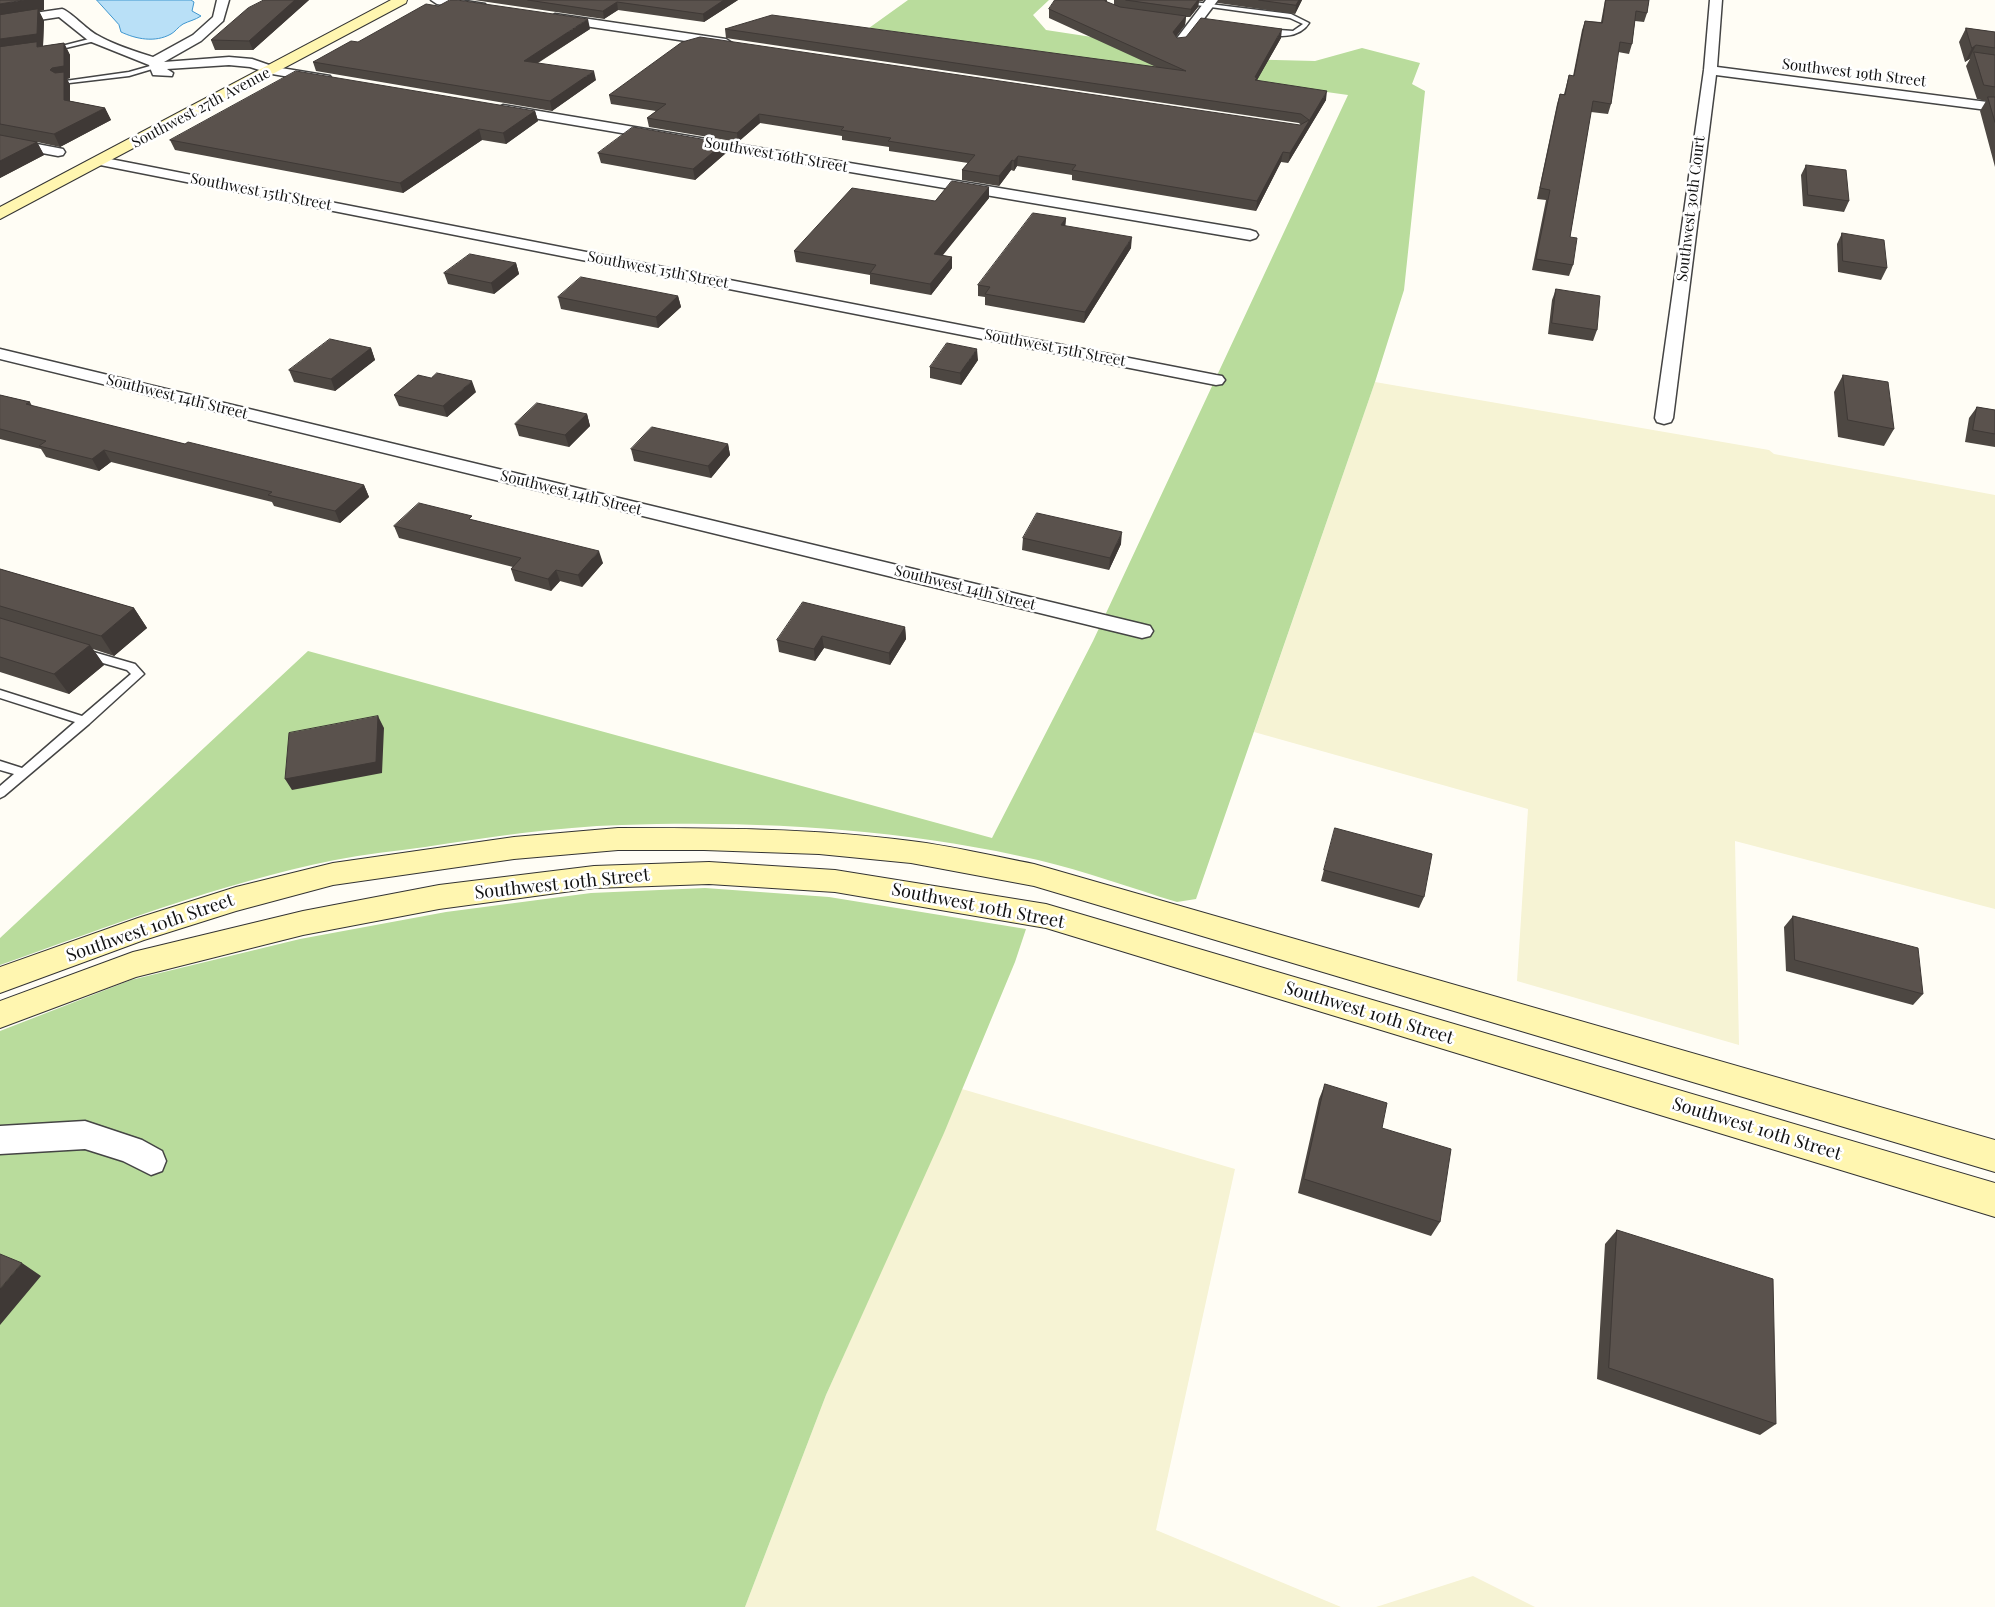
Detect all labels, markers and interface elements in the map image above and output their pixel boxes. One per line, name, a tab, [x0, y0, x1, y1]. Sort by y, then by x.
street label: Southwest 19th Street	[1781, 55, 1927, 91]
street label: Southwest 27th Avenue	[129, 64, 273, 152]
street label: Southwest 16th Street	[703, 134, 849, 176]
street label: Southwest 30th Court	[1673, 135, 1709, 283]
street label: Southwest 15th Street	[189, 169, 333, 215]
street label: Southwest 15th Street	[586, 247, 730, 293]
street label: Southwest 15th Street	[983, 325, 1127, 371]
street label: Southwest 14th Street	[105, 371, 249, 423]
street label: Southwest 14th Street	[499, 467, 643, 519]
street label: Southwest 14th Street	[893, 562, 1037, 614]
street label: Southwest 10th Street	[473, 864, 651, 904]
street label: Southwest 10th Street	[890, 879, 1066, 933]
street label: Southwest 10th Street	[63, 889, 237, 967]
street label: Southwest 10th Street	[1282, 977, 1456, 1049]
street label: Southwest 10th Street	[1670, 1093, 1844, 1165]

